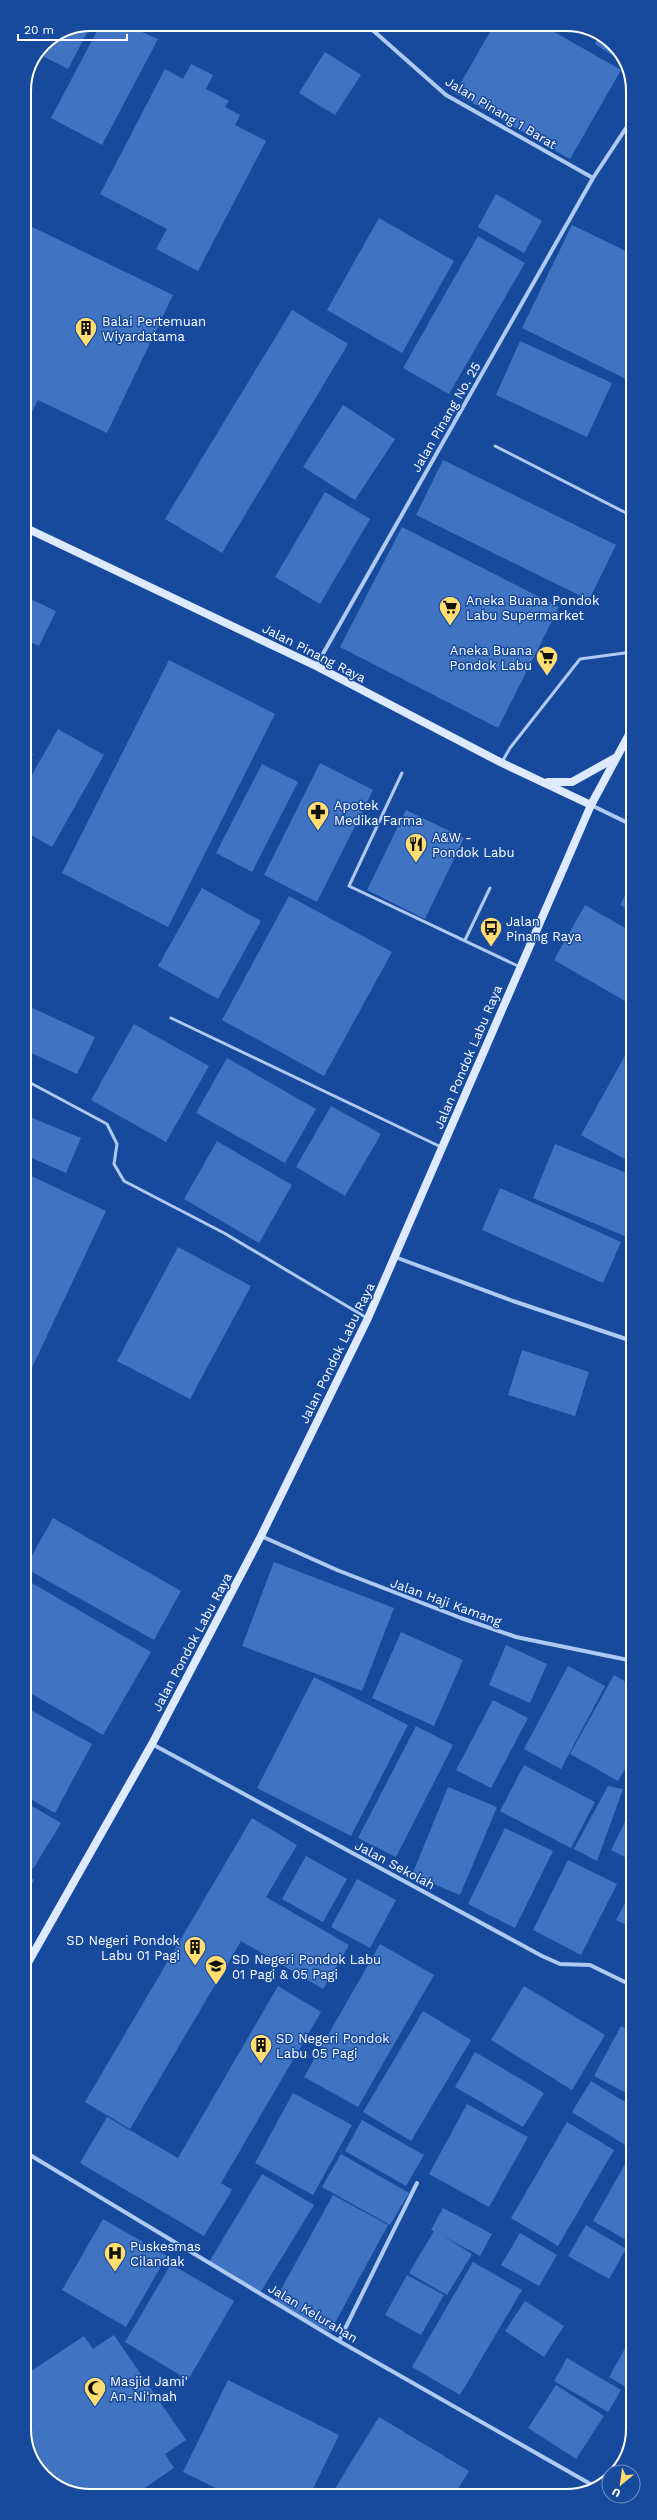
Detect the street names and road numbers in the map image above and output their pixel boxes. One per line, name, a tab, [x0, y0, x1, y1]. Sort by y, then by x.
street label: Jalan Pinang 1 Barat	[443, 74, 560, 152]
street label: Jalan Pinang No. 25	[408, 359, 484, 475]
street label: Jalan Pinang Raya	[260, 620, 369, 686]
street label: Jalan Pondok Labu Raya	[431, 982, 505, 1131]
street label: Jalan Pondok Labu Raya	[296, 1280, 378, 1426]
street label: Jalan Pondok Labu Raya	[149, 1570, 235, 1714]
street label: Jalan Haji Kamang	[389, 1575, 504, 1629]
street label: Jalan Sekolah	[352, 1838, 438, 1892]
street label: Jalan Kelurahan	[266, 2280, 360, 2346]

